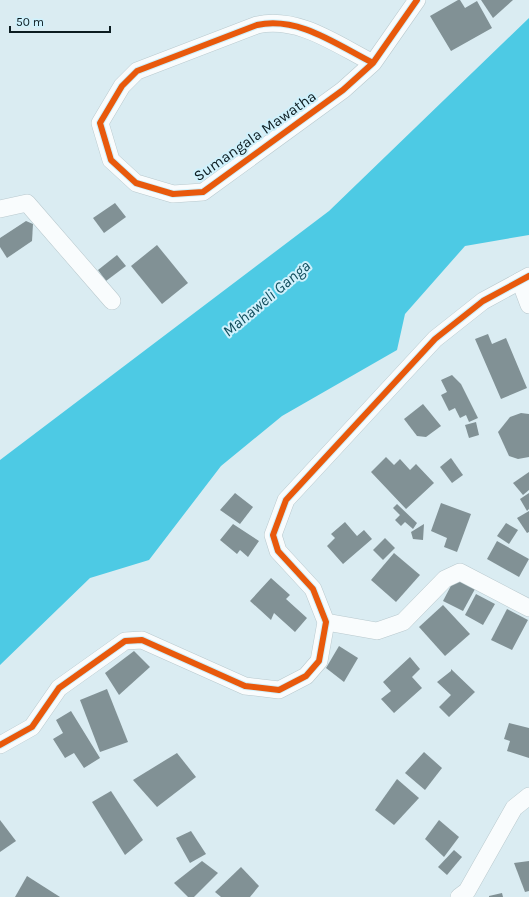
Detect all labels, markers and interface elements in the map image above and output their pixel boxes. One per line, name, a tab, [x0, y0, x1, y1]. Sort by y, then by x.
scale bar	[10, 8, 110, 34]
text: 50 m	[16, 15, 44, 29]
street label: Sumangala Mawatha	[190, 87, 320, 185]
water label: Mahaweli Ganga	[219, 256, 314, 341]

